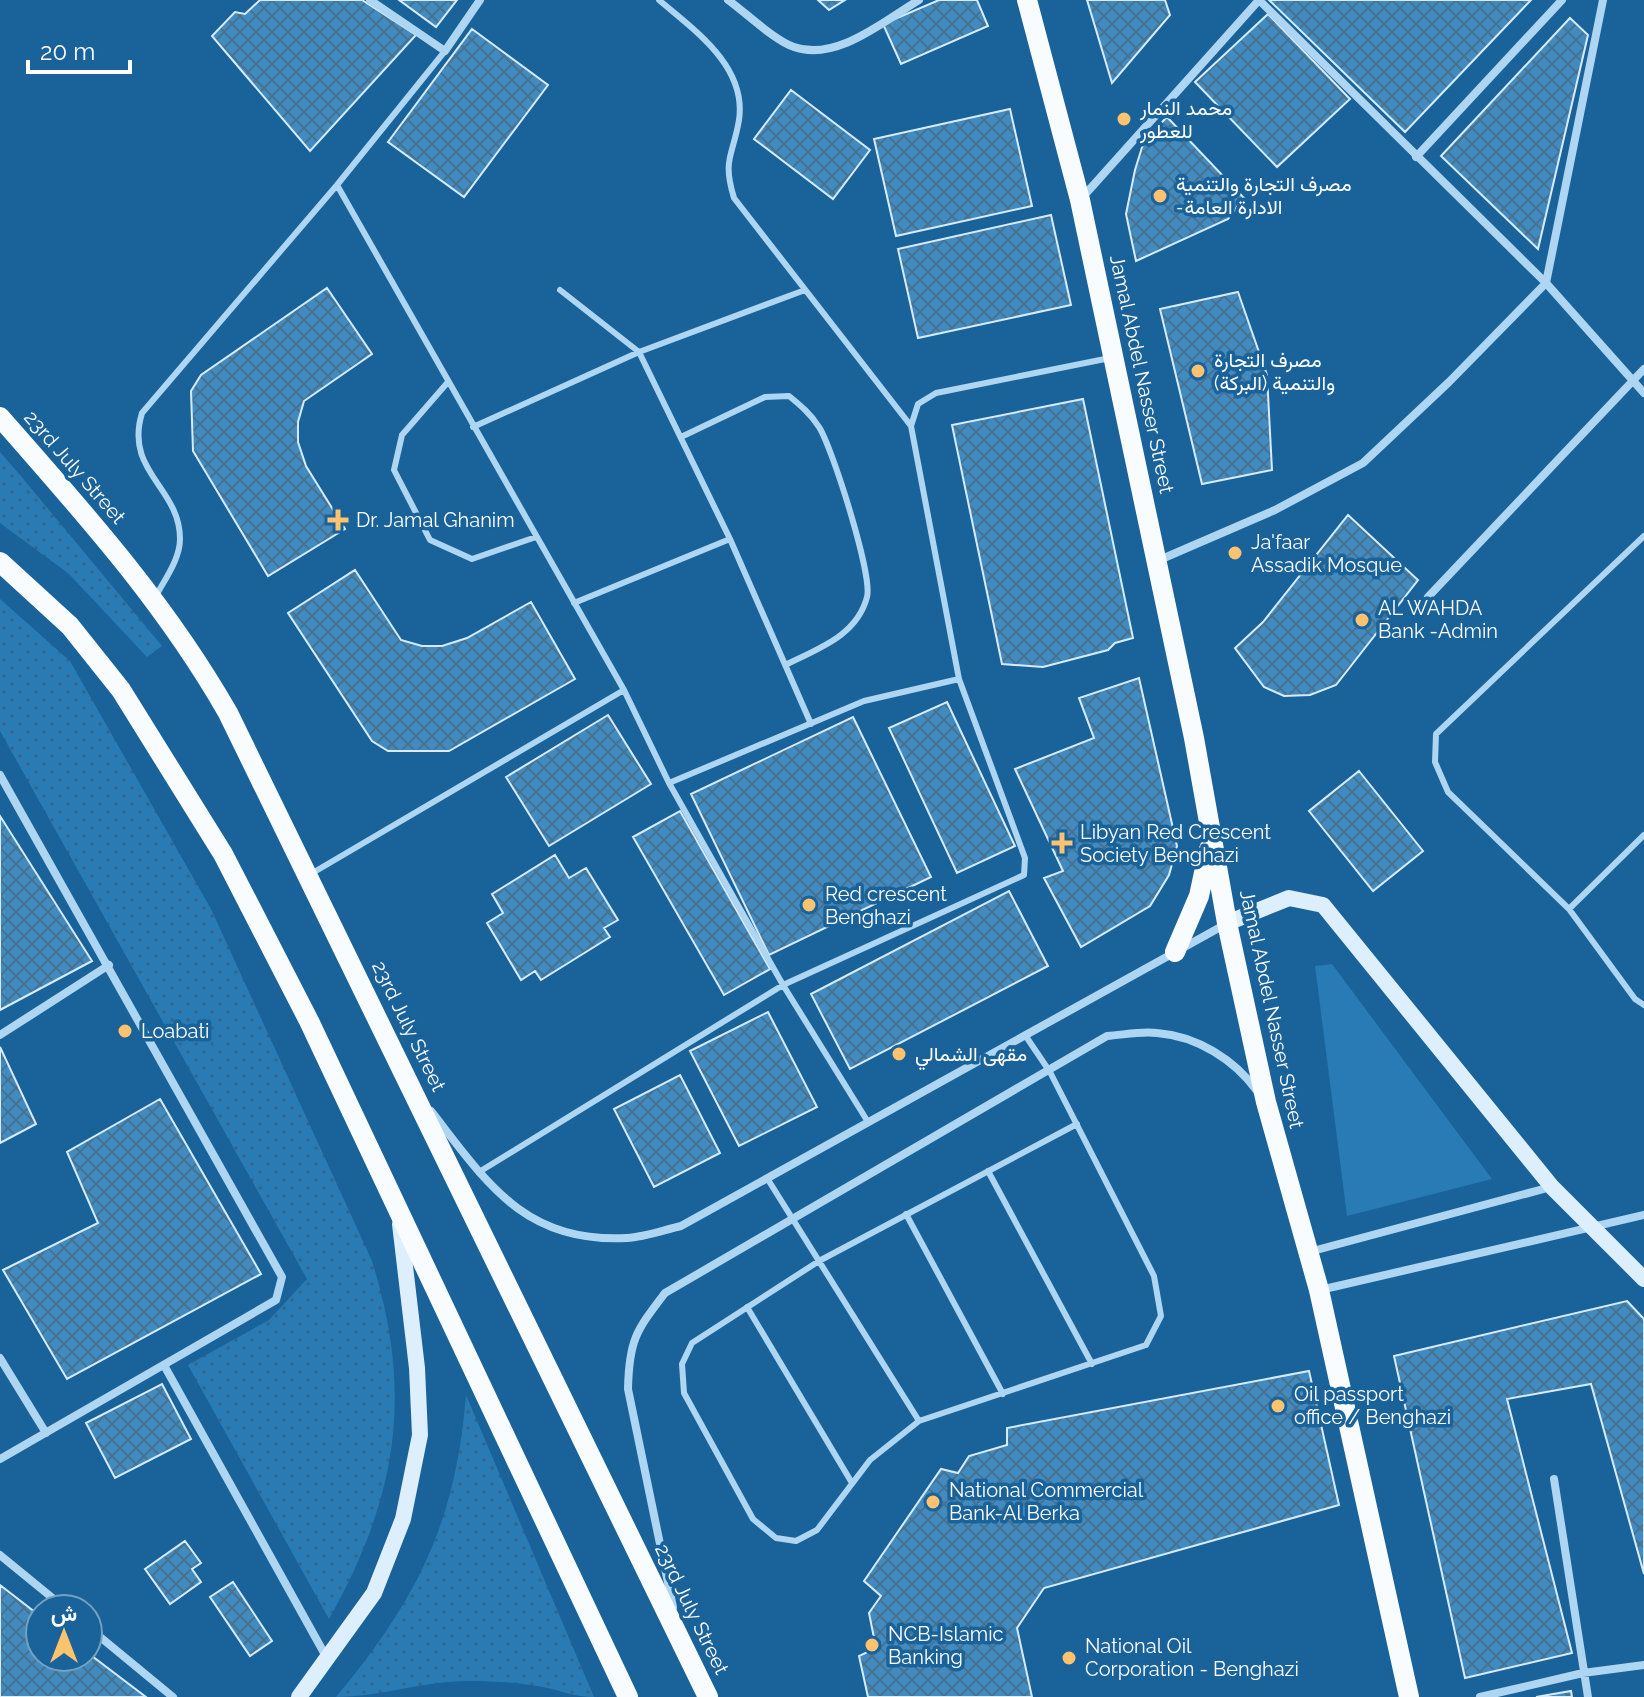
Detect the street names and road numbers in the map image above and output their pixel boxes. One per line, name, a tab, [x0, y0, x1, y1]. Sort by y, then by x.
street label: Jamal Abdel Nasser Street	[1105, 252, 1179, 496]
street label: 23rd July Street	[19, 405, 131, 529]
street label: Jamal Abdel Nasser Street	[1235, 887, 1309, 1131]
street label: 23rd July Street	[367, 957, 451, 1095]
street label: 23rd July Street	[650, 1540, 734, 1678]

